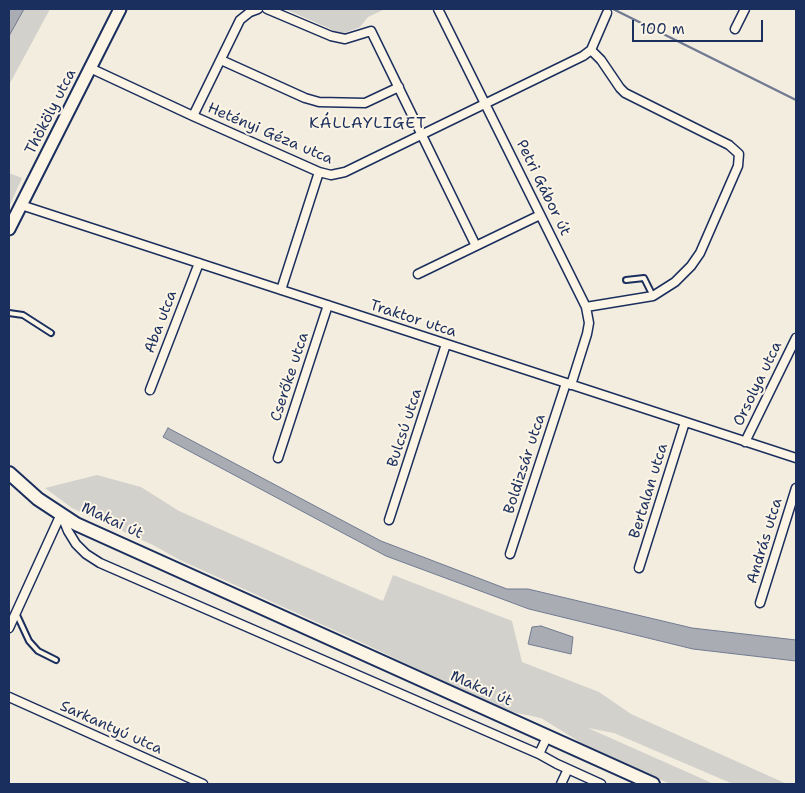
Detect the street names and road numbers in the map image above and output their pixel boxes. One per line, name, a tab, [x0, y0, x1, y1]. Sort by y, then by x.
street label: Thököly utca	[22, 66, 80, 158]
street label: Hetényi Géza utca	[205, 99, 335, 169]
street label: Petri Gábor út	[512, 137, 574, 239]
street label: Aba utca	[141, 288, 181, 356]
street label: Traktor utca	[367, 297, 459, 341]
street label: Cserőke utca	[267, 330, 313, 424]
street label: Orsolya utca	[730, 339, 786, 429]
street label: Bulcsú utca	[384, 386, 426, 470]
street label: Boldizsár utca	[500, 412, 550, 516]
street label: Bertalan utca	[626, 441, 672, 541]
street label: András utca	[743, 496, 787, 586]
street label: Makai út	[78, 499, 146, 543]
street label: Makai út	[447, 667, 515, 711]
street label: Sarkantyú utca	[57, 697, 165, 759]

